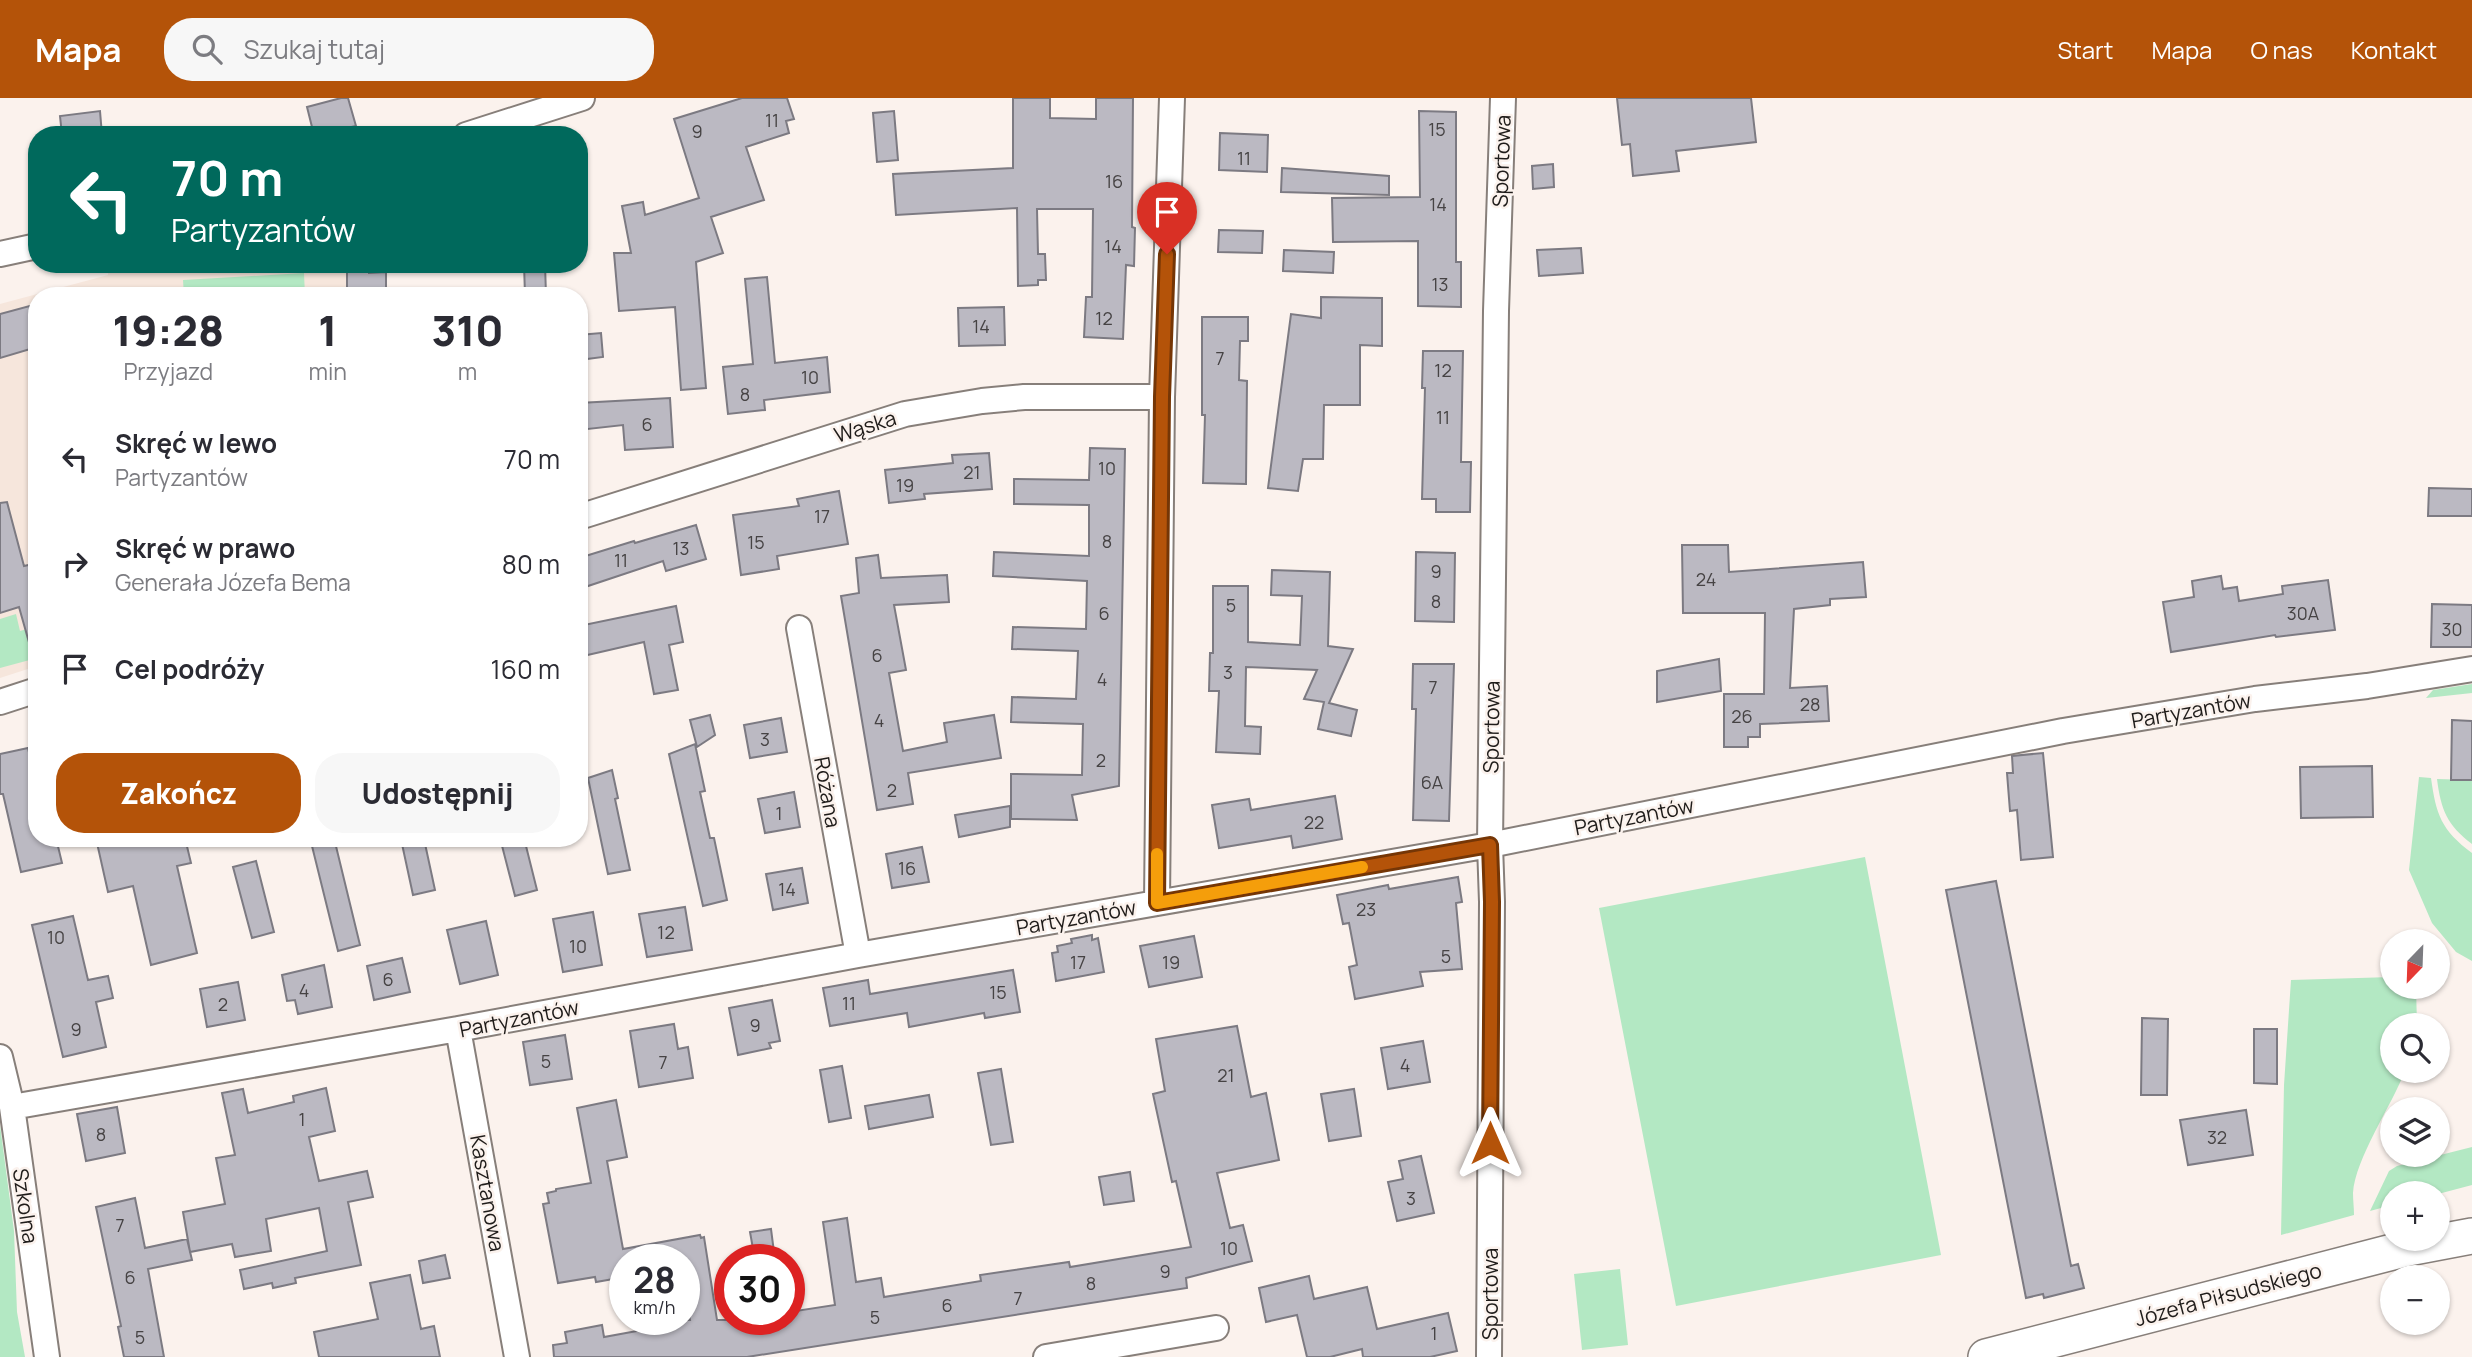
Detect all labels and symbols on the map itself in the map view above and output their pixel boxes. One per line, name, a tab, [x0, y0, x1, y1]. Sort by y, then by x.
house number: 11	[765, 108, 779, 132]
street label: Sportowa	[1485, 114, 1517, 208]
house number: 15	[1428, 117, 1446, 141]
house number: 9	[691, 119, 703, 143]
house number: 11	[1237, 146, 1251, 170]
house number: 16	[1105, 169, 1123, 193]
pin	[1137, 182, 1197, 254]
house number: 14	[1429, 192, 1447, 216]
house number: 14	[1104, 234, 1122, 258]
house number: 13	[1432, 272, 1448, 296]
house number: 12	[1095, 306, 1113, 330]
house number: 14	[972, 314, 990, 338]
house number: 7	[1215, 346, 1225, 370]
house number: 12	[1434, 358, 1452, 382]
house number: 10	[801, 365, 819, 389]
house number: 8	[740, 382, 750, 406]
street label: Wąska	[831, 403, 899, 449]
house number: 11	[1436, 405, 1450, 429]
house number: 6	[641, 412, 653, 436]
house number: 10	[1098, 456, 1116, 480]
house number: 21	[963, 460, 981, 484]
house number: 19	[896, 473, 914, 497]
house number: 17	[814, 504, 830, 528]
house number: 8	[1102, 529, 1112, 553]
house number: 15	[747, 530, 765, 554]
house number: 13	[673, 536, 689, 560]
house number: 11	[614, 548, 628, 572]
house number: 9	[1430, 559, 1442, 583]
house number: 24	[1696, 567, 1716, 591]
house number: 8	[1431, 589, 1441, 613]
house number: 5	[1226, 593, 1236, 617]
house number: 6	[1098, 601, 1110, 625]
house number: 30A	[2287, 601, 2320, 625]
house number: 30	[2442, 617, 2462, 641]
house number: 6	[871, 643, 883, 667]
house number: 3	[1223, 660, 1233, 684]
house number: 4	[1097, 667, 1107, 691]
house number: 7	[1428, 675, 1438, 699]
street label: Sportowa	[1476, 681, 1506, 773]
street label: Partyzantów	[2129, 686, 2253, 734]
house number: 28	[1800, 692, 1820, 716]
house number: 26	[1731, 704, 1753, 728]
house number: 4	[874, 708, 884, 732]
house number: 3	[760, 727, 770, 751]
house number: 2	[1096, 748, 1106, 772]
street label: Różana	[808, 754, 848, 830]
house number: 6A	[1421, 770, 1444, 794]
house number: 2	[887, 778, 897, 802]
street label: Partyzantów	[1572, 791, 1696, 841]
house number: 1	[775, 801, 783, 825]
house number: 22	[1304, 810, 1324, 834]
house number: 16	[898, 856, 916, 880]
house number: 14	[778, 877, 796, 901]
street label: Partyzantów	[1014, 893, 1138, 941]
house number: 23	[1356, 897, 1376, 921]
house number: 12	[657, 920, 675, 944]
house number: 10	[47, 925, 65, 949]
north arrow	[2380, 929, 2450, 999]
house number: 10	[569, 934, 587, 958]
house number: 5	[1441, 944, 1451, 968]
house number: 17	[1070, 950, 1086, 974]
house number: 19	[1162, 950, 1180, 974]
house number: 6	[382, 967, 394, 991]
house number: 4	[299, 978, 309, 1002]
house number: 15	[989, 980, 1007, 1004]
house number: 11	[842, 991, 856, 1015]
house number: 2	[218, 992, 228, 1016]
street label: Partyzantów	[457, 993, 581, 1043]
house number: 9	[749, 1013, 761, 1037]
house number: 9	[70, 1017, 82, 1041]
house number: 5	[541, 1049, 551, 1073]
house number: 7	[658, 1050, 668, 1074]
house number: 4	[1400, 1053, 1410, 1077]
house number: 21	[1217, 1063, 1235, 1087]
position arrow	[1453, 1106, 1527, 1180]
house number: 1	[298, 1107, 306, 1131]
house number: 8	[96, 1122, 106, 1146]
house number: 32	[2207, 1125, 2227, 1149]
street label: Kasztanowa	[464, 1133, 512, 1253]
street label: Szkolna	[7, 1167, 45, 1245]
house number: 3	[1406, 1186, 1416, 1210]
house number: 7	[115, 1213, 125, 1237]
house number: 10	[1220, 1236, 1238, 1260]
speed limit sign: 30	[714, 1244, 805, 1335]
street label: Sportowa	[1476, 1248, 1504, 1340]
street label: Józefa Piłsudskiego	[2132, 1256, 2324, 1332]
house number: 9	[1159, 1259, 1171, 1283]
house number: 6	[124, 1265, 136, 1289]
house number: 8	[1086, 1271, 1096, 1295]
house number: 7	[1013, 1286, 1023, 1310]
house number: 6	[941, 1293, 953, 1317]
house number: 5	[870, 1305, 880, 1329]
house number: 1	[1430, 1321, 1438, 1345]
house number: 5	[135, 1325, 145, 1349]

